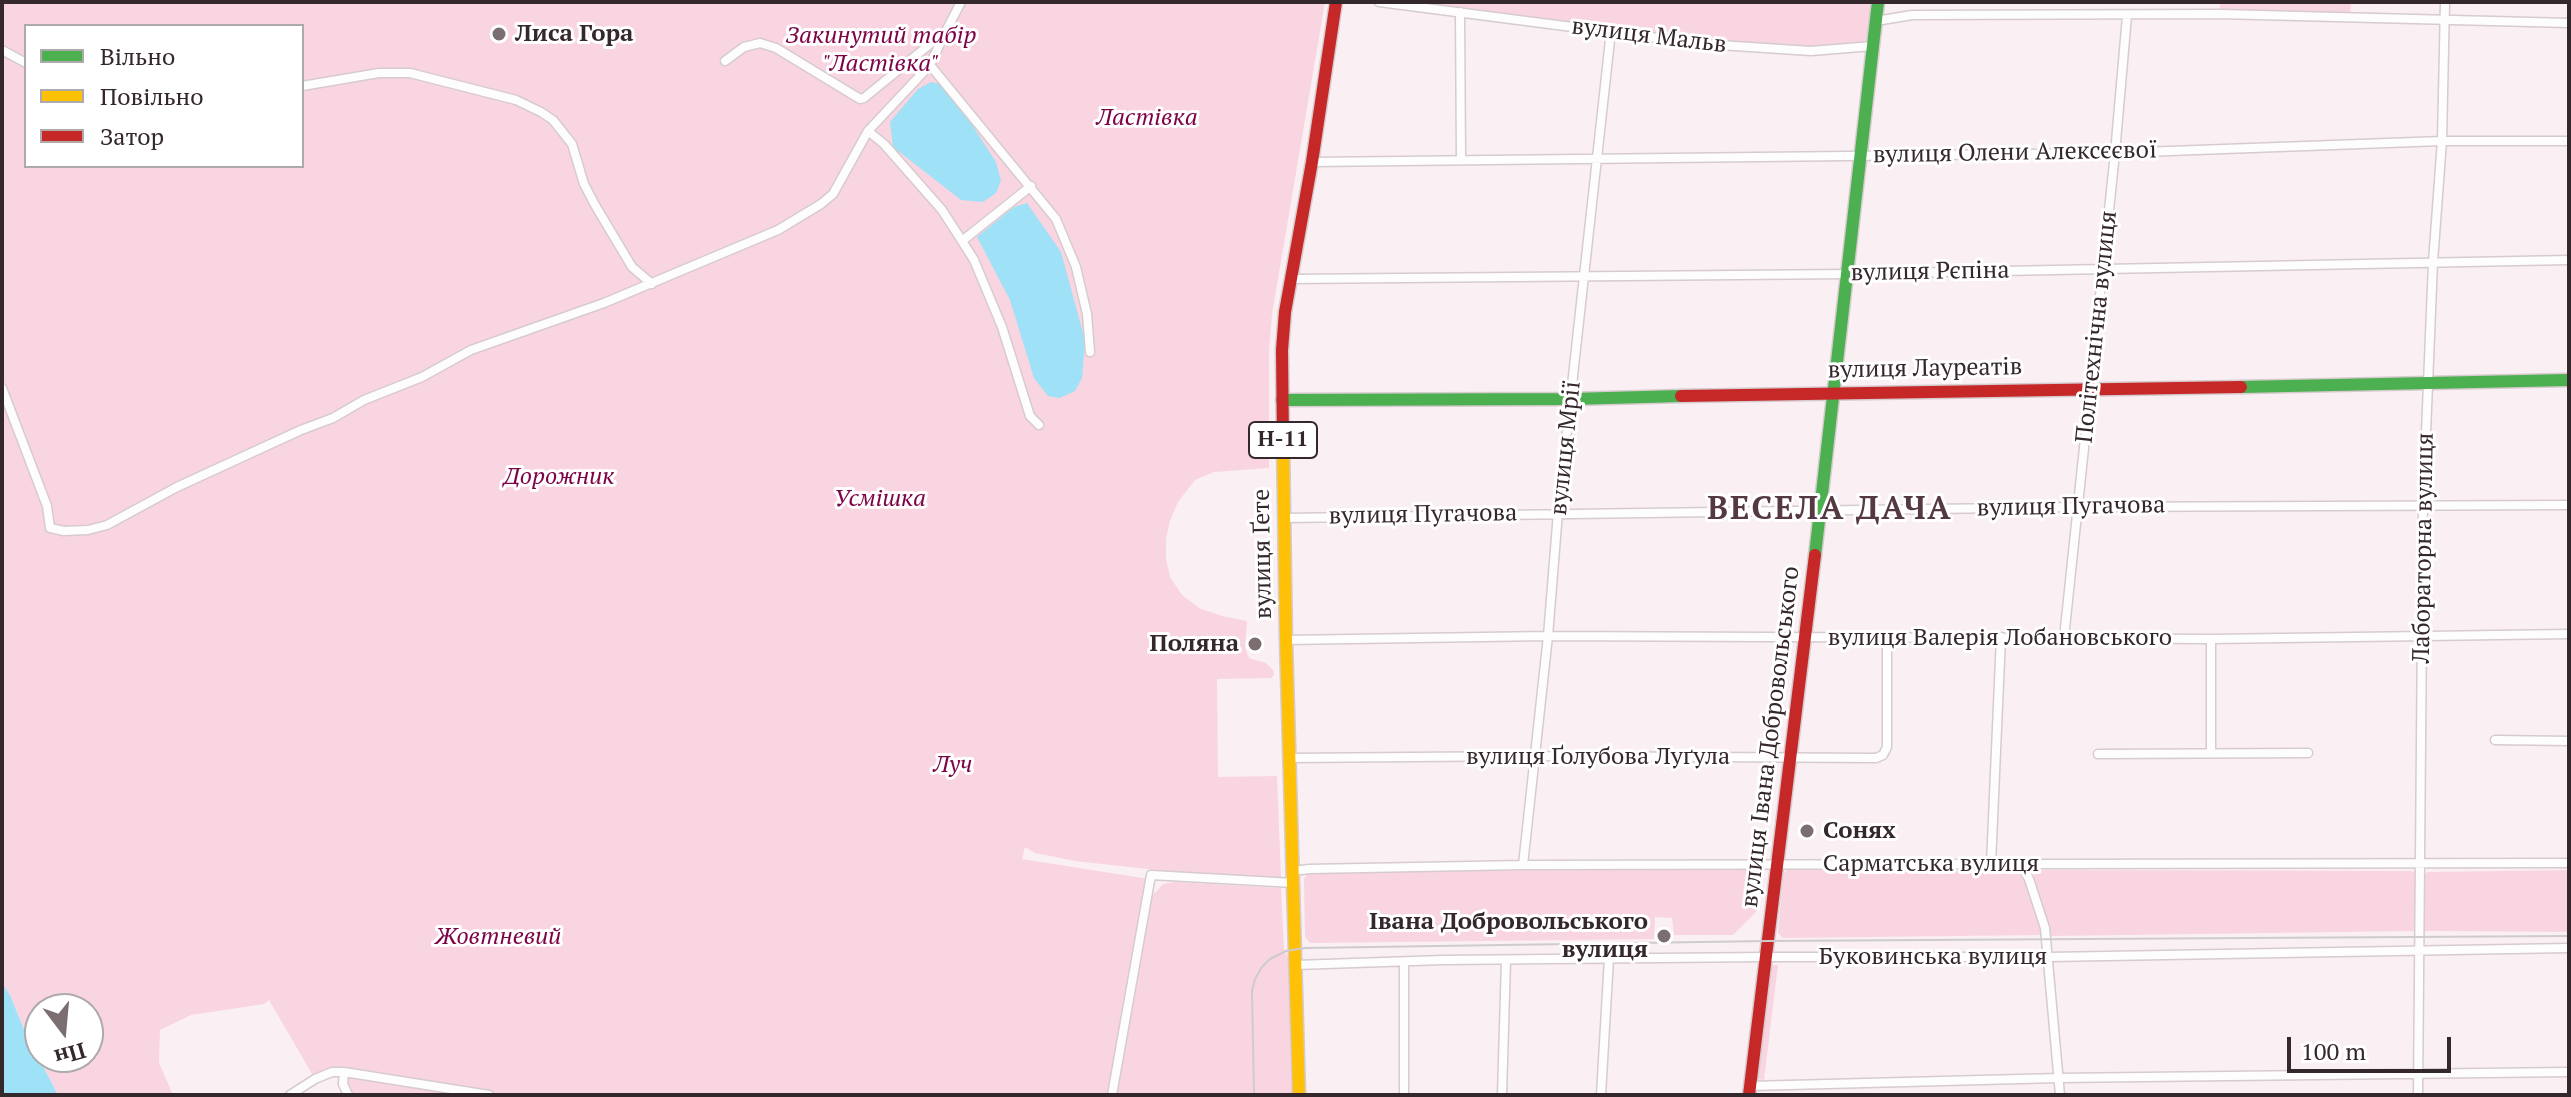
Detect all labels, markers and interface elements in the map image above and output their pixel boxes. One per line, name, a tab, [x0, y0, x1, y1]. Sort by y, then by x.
street label: вулиця Мальв	[1570, 12, 1728, 60]
place label: Лиса Гора	[515, 20, 633, 48]
park label: Закинутий табір "Ластівка"	[786, 22, 976, 78]
legend	[24, 24, 304, 168]
marker: Лиса Гора	[490, 25, 508, 43]
text: Вільно	[100, 40, 175, 72]
text: Повільно	[100, 80, 204, 112]
park label: Ластівка	[1097, 104, 1197, 132]
text: Затор	[100, 120, 164, 152]
street label: вулиця Олени Алексєєвої	[1873, 136, 2157, 170]
street label: Політехнічна вулиця	[2070, 209, 2124, 445]
street label: вулиця Рєпіна	[1850, 256, 2010, 288]
street label: вулиця Лауреатів	[1827, 353, 2023, 385]
street label: вулиця Мрії	[1545, 379, 1587, 517]
road number: Н-11	[1249, 422, 1317, 458]
street label: Лабораторна вулиця	[2408, 432, 2440, 664]
park label: Дорожник	[504, 463, 614, 491]
park label: Усмішка	[834, 485, 926, 513]
street label: вулиця Ґете	[1247, 489, 1279, 619]
district label: ВЕСЕЛА ДАЧА	[1707, 491, 1953, 529]
street label: вулиця Пугачова	[1977, 491, 2165, 523]
street label: вулиця Пугачова	[1329, 499, 1517, 531]
street label: вулиця Івана Добровольського	[1736, 565, 1806, 909]
street label: вулиця Валерія Лобановського	[1828, 624, 2172, 652]
place label: Поляна	[1150, 630, 1239, 658]
marker: Поляна	[1246, 635, 1264, 653]
street label: вулиця Ґолубова Луґула	[1466, 743, 1730, 771]
park label: Луч	[934, 751, 972, 779]
place label: Сонях	[1823, 817, 1896, 845]
marker: Сонях	[1798, 822, 1816, 840]
street label: Сарматська вулиця	[1823, 850, 2039, 878]
place label: Івана Добровольського вулиця	[1369, 908, 1648, 964]
park label: Жовтневий	[435, 923, 561, 951]
marker: Івана Добровольського вулиця	[1655, 927, 1673, 945]
street label: Буковинська вулиця	[1819, 943, 2047, 971]
north arrow	[24, 993, 104, 1073]
scale bar	[2291, 1021, 2455, 1071]
text: 100 m	[2301, 1035, 2366, 1067]
text: Пн	[51, 1036, 89, 1073]

